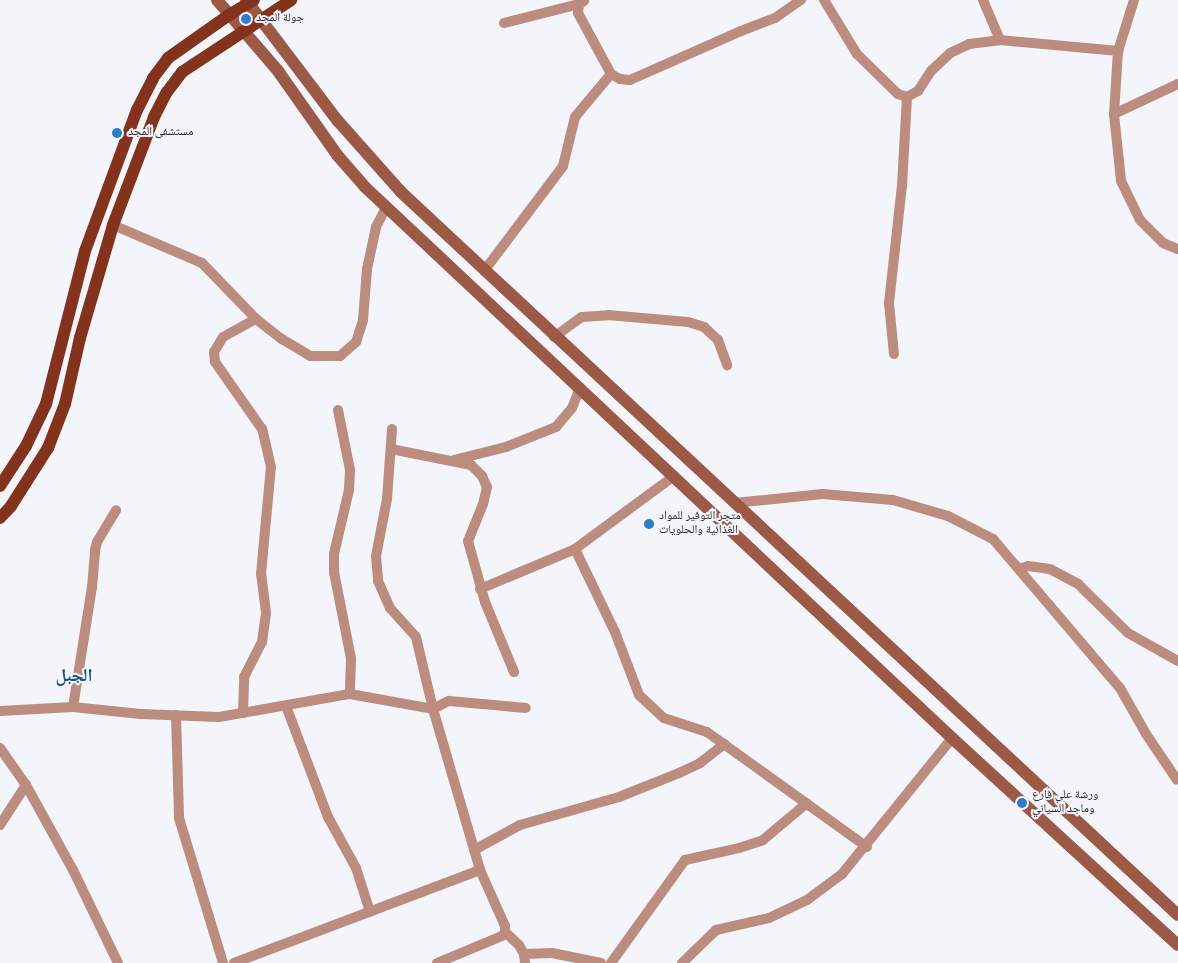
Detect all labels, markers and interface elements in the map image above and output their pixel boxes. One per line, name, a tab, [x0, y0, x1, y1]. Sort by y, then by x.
place label: جولة المجد	[256, 12, 304, 26]
marker: جولة المجد	[240, 13, 252, 25]
marker: مستشفى المجد	[110, 126, 124, 140]
place label: مستشفى المجد	[128, 126, 193, 140]
place label: متجر التوفير للمواد الغذائية والحلويات	[659, 510, 741, 538]
marker: متجر التوفير للمواد الغذائية والحلويات	[643, 518, 655, 530]
district label: الجبل	[55, 666, 93, 688]
place label: ورشة علي فارع وماجد السياني	[1032, 789, 1098, 817]
marker: ورشة علي فارع وماجد السياني	[1016, 797, 1028, 809]

